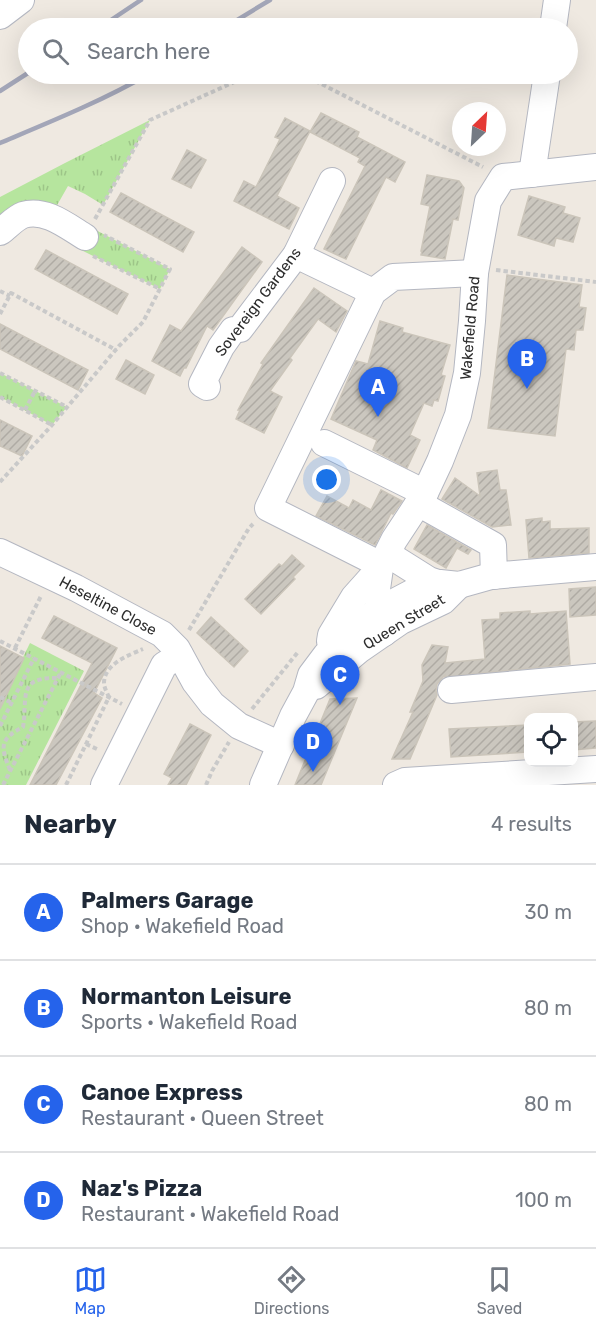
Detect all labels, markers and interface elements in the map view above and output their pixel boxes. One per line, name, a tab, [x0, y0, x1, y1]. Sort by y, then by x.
search box	[18, 18, 578, 84]
icon: search	[39, 35, 72, 68]
text: Search here	[87, 38, 210, 65]
north arrow	[452, 102, 506, 156]
street label: Sovereign Gardens	[211, 244, 305, 360]
street label: Wakefield Road	[456, 275, 484, 381]
pin: B	[508, 340, 546, 389]
pin: A	[358, 368, 398, 417]
your location	[312, 465, 341, 494]
street label: Heseltine Close	[56, 573, 160, 639]
street label: Queen Street	[360, 590, 448, 653]
pin: C	[320, 656, 360, 705]
map controls	[524, 713, 578, 767]
button: locate	[524, 713, 578, 767]
pin: D	[294, 722, 332, 772]
text: Nearby	[24, 809, 117, 840]
text: 4 results	[491, 812, 572, 836]
text: Palmers Garage	[81, 887, 254, 914]
text: A	[36, 900, 51, 924]
text: 30 m	[525, 900, 572, 924]
text: Shop · Wakefield Road	[81, 914, 284, 938]
text: Normanton Leisure	[81, 983, 292, 1010]
text: B	[36, 996, 51, 1020]
text: 80 m	[524, 996, 572, 1020]
text: Sports · Wakefield Road	[81, 1010, 297, 1034]
text: Canoe Express	[81, 1079, 243, 1106]
text: C	[36, 1092, 51, 1116]
text: 80 m	[524, 1092, 572, 1116]
text: Restaurant · Queen Street	[81, 1106, 324, 1130]
text: Naz's Pizza	[81, 1175, 202, 1202]
text: D	[36, 1188, 51, 1212]
text: 100 m	[515, 1188, 572, 1212]
text: Restaurant · Wakefield Road	[81, 1202, 339, 1226]
tab: Map	[74, 1263, 107, 1318]
tab: Directions	[254, 1263, 330, 1318]
tab: Saved	[477, 1263, 522, 1318]

